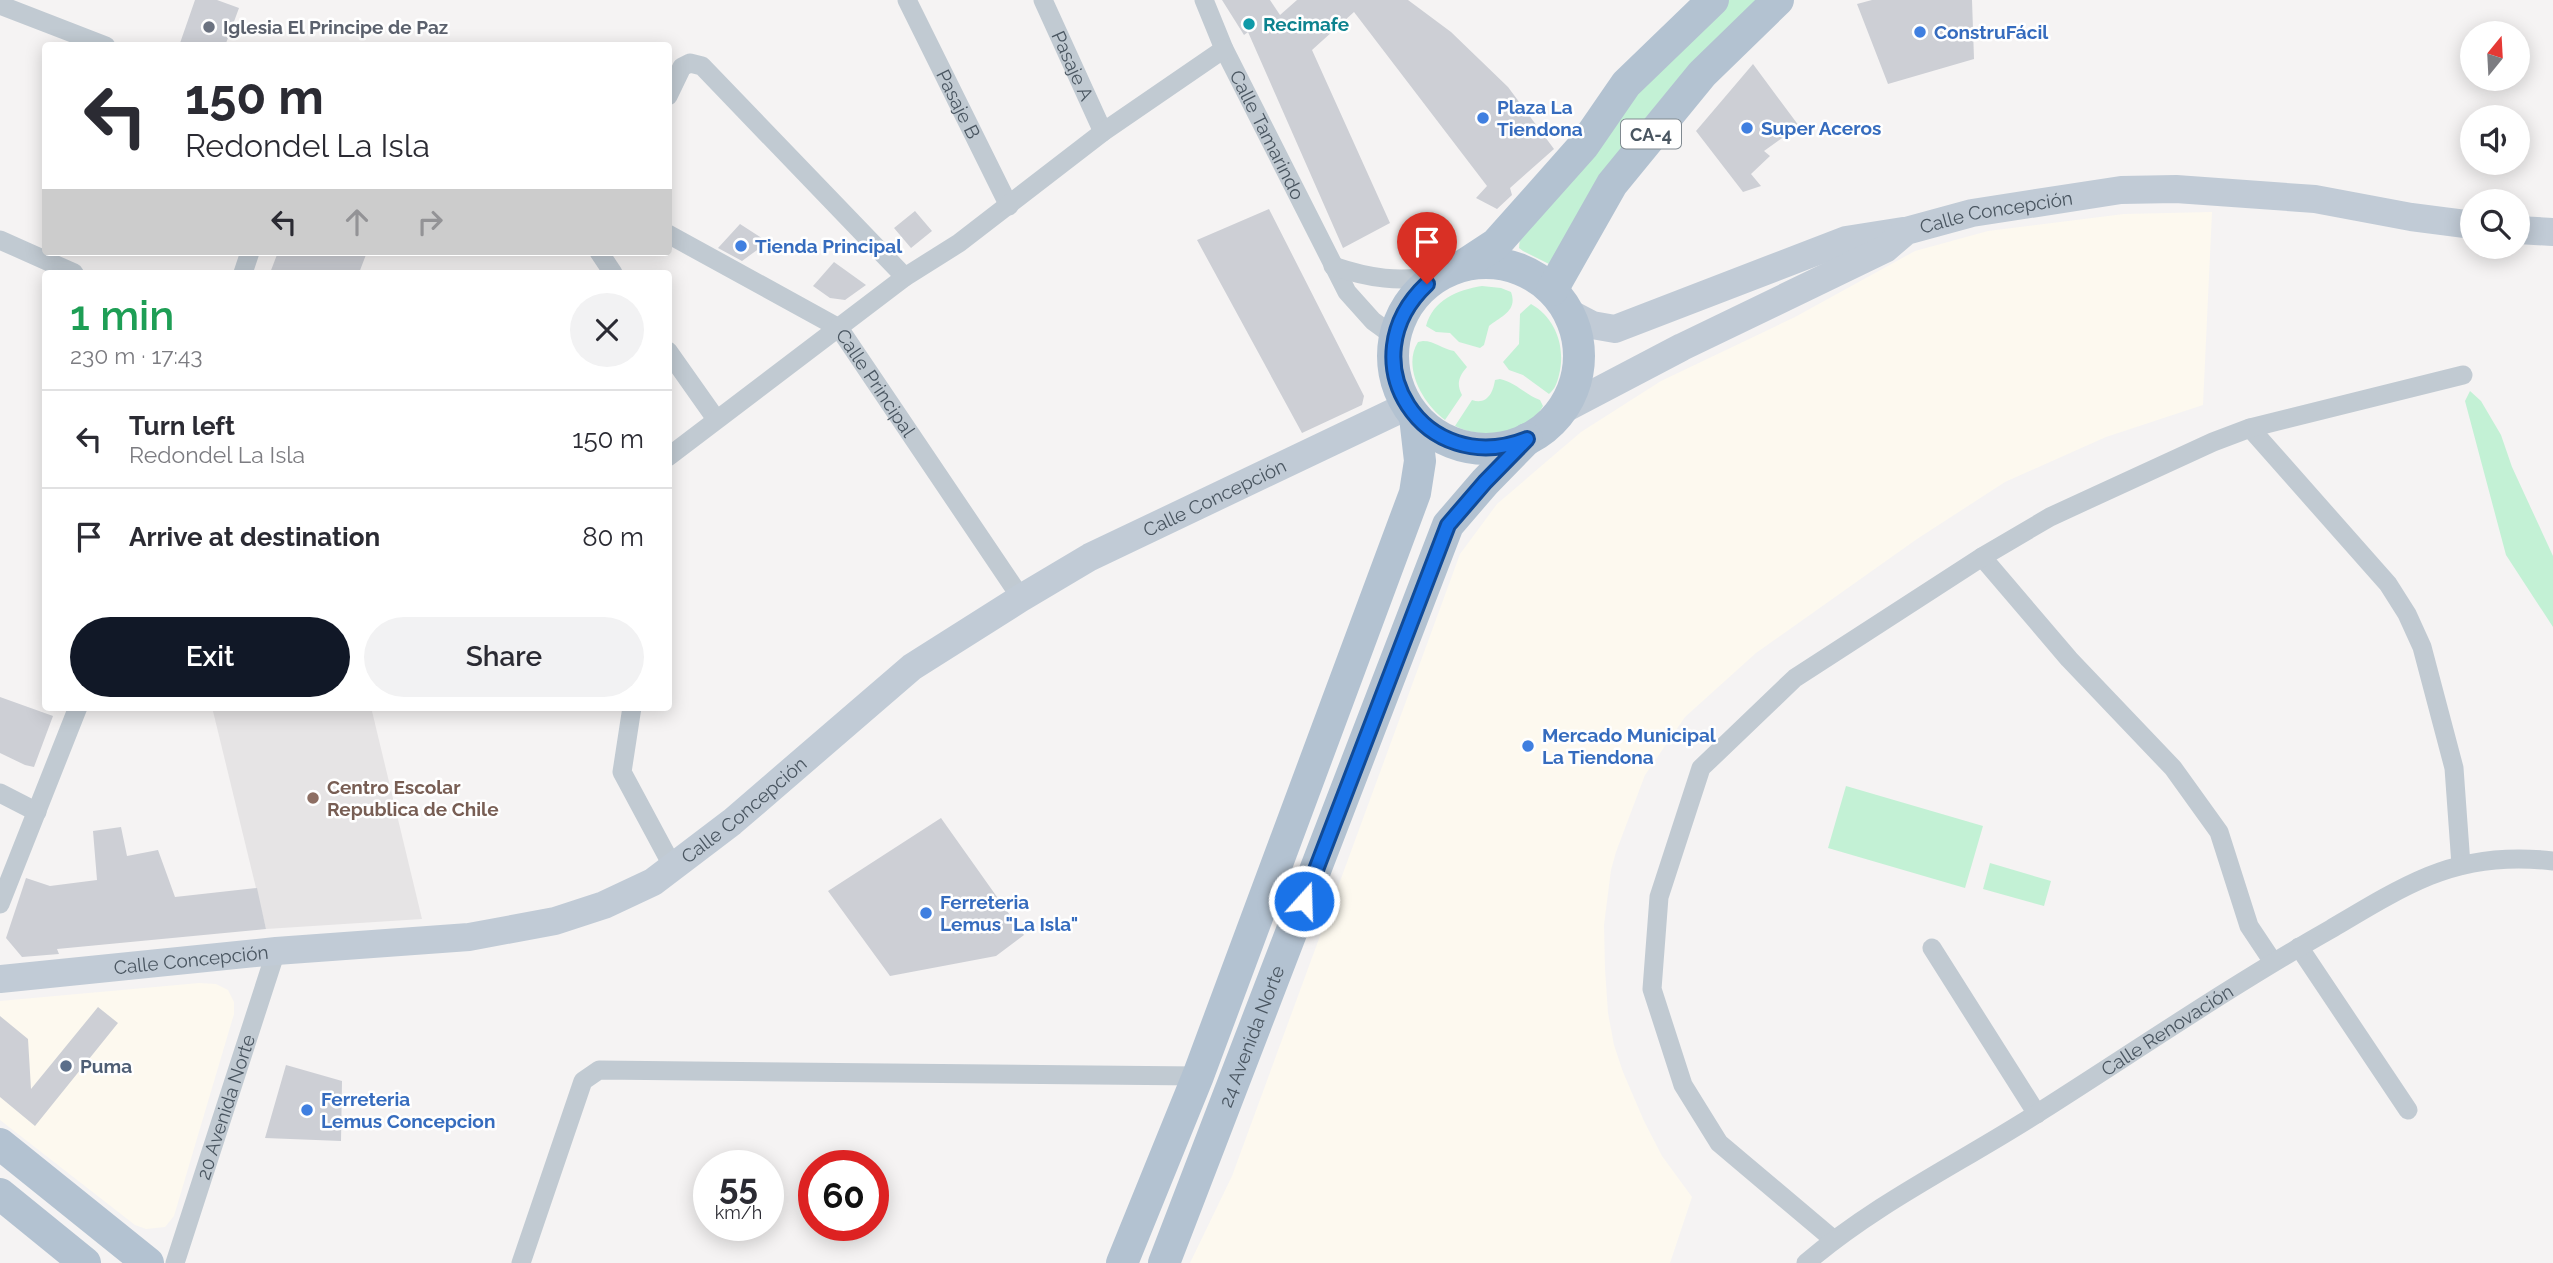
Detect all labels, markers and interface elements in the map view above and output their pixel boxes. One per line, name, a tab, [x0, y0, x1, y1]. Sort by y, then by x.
place label: Recimafe	[1263, 13, 1349, 35]
place label: Iglesia El Principe de Paz	[223, 16, 448, 38]
marker: Recimafe	[1241, 16, 1257, 32]
marker: Iglesia El Principe de Paz	[201, 19, 217, 35]
place label: ConstruFácil	[1934, 21, 2049, 43]
north arrow	[2460, 21, 2530, 91]
map controls	[2460, 21, 2530, 259]
marker: ConstruFácil	[1912, 24, 1928, 40]
street label: Pasaje A	[1047, 27, 1098, 104]
street label: Pasaje B	[932, 66, 985, 142]
street label: Calle Tamarindo	[1225, 66, 1309, 203]
text: 150 m	[185, 68, 324, 125]
icon: left	[70, 70, 161, 161]
place label: Plaza La Tiendona	[1497, 96, 1583, 140]
button: sound	[2460, 105, 2530, 175]
marker: Plaza La Tiendona	[1475, 110, 1491, 126]
place label: Super Aceros	[1761, 117, 1881, 139]
road number: CA-4	[1621, 119, 1681, 148]
marker: Super Aceros	[1739, 120, 1755, 136]
text: Redondel La Isla	[185, 127, 430, 164]
street label: Calle Concepción	[1917, 187, 2074, 238]
button: search	[2460, 189, 2530, 259]
icon: left	[265, 203, 303, 241]
icon: ahead	[338, 203, 376, 241]
icon: right	[411, 203, 449, 241]
pin	[1397, 212, 1457, 284]
icon: arrive	[1408, 223, 1446, 261]
place label: Tienda Principal	[755, 235, 903, 257]
marker: Tienda Principal	[733, 238, 749, 254]
text: 1 min	[70, 291, 174, 340]
button: close	[570, 293, 644, 367]
street label: Calle Principal	[832, 324, 920, 441]
text: 230 m · 17:43	[70, 342, 203, 369]
text: Turn left	[129, 411, 235, 441]
icon: left	[70, 420, 108, 458]
text: 150 m	[572, 424, 644, 454]
text: Redondel La Isla	[129, 441, 305, 468]
street label: Calle Concepción	[1140, 454, 1289, 541]
icon: arrive	[70, 518, 108, 556]
text: Arrive at destination	[129, 522, 380, 552]
text: 80 m	[582, 522, 644, 552]
button: Exit	[70, 617, 350, 697]
button: Share	[364, 617, 644, 697]
place label: Mercado Municipal La Tiendona	[1542, 724, 1717, 768]
marker: Mercado Municipal La Tiendona	[1520, 738, 1536, 754]
street label: Calle Concepción	[677, 752, 811, 868]
place label: Centro Escolar Republica de Chile	[327, 776, 499, 820]
marker: Centro Escolar Republica de Chile	[305, 790, 321, 806]
position arrow	[1267, 864, 1341, 938]
place label: Ferreteria Lemus "La Isla"	[940, 891, 1078, 935]
marker: Ferreteria Lemus "La Isla"	[918, 905, 934, 921]
street label: Calle Concepción	[113, 941, 269, 978]
street label: 24 Avenida Norte	[1214, 962, 1288, 1110]
street label: Calle Renovación	[2097, 979, 2237, 1080]
street label: 20 Avenida Norte	[192, 1032, 259, 1182]
place label: Puma	[80, 1055, 132, 1077]
marker: Puma	[58, 1058, 74, 1074]
place label: Ferreteria Lemus Concepcion	[321, 1088, 495, 1132]
marker: Ferreteria Lemus Concepcion	[299, 1102, 315, 1118]
speed limit sign: 60	[798, 1150, 889, 1241]
text: 55	[719, 1166, 758, 1207]
text: km/h	[715, 1202, 762, 1223]

